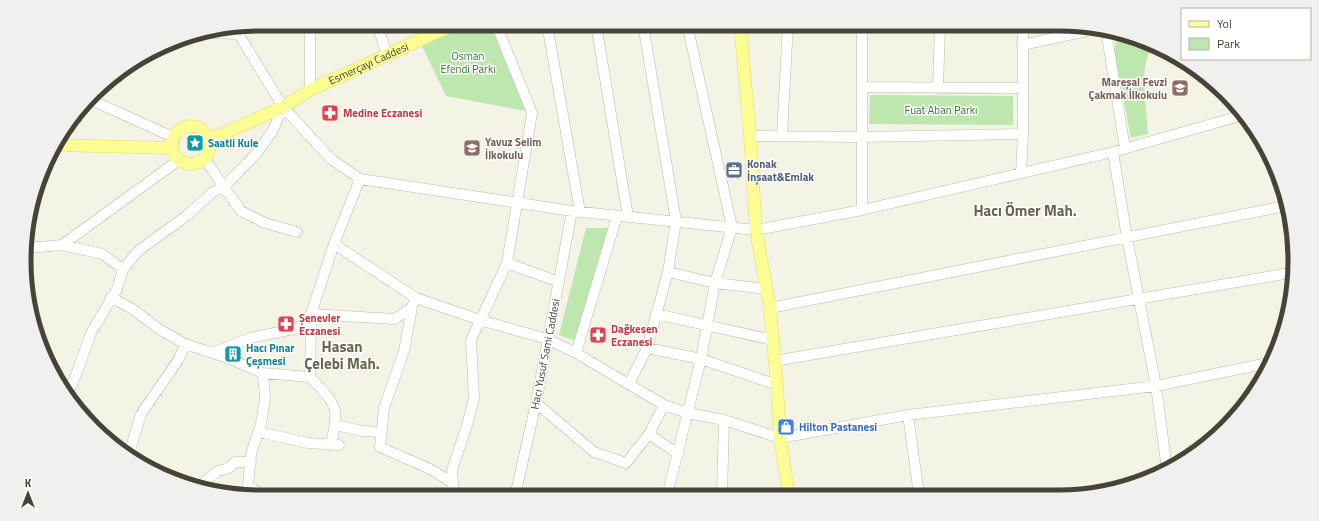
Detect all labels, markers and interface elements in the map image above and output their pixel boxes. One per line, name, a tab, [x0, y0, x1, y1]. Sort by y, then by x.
legend	[1181, 8, 1311, 60]
text: Yol	[1217, 14, 1232, 33]
text: Park	[1217, 34, 1240, 53]
street label: Esmerçayı Caddesi	[326, 38, 411, 89]
park label: Osman Efendi Parkı	[440, 48, 496, 77]
place label: Mareşal Fevzi Çakmak İlkokulu	[1088, 74, 1167, 103]
school or university icon: Mareşal Fevzi Çakmak İlkokulu	[1170, 78, 1190, 98]
park label: Fuat Aban Parkı	[905, 102, 977, 118]
pharmacy icon: Medine Eczanesi	[320, 103, 340, 123]
place label: Medine Eczanesi	[343, 105, 422, 121]
place icon: Saatli Kule	[185, 133, 205, 153]
place label: Yavuz Selim İlkokulu	[485, 134, 542, 163]
place label: Saatli Kule	[208, 135, 259, 151]
school or university icon: Yavuz Selim İlkokulu	[462, 138, 482, 158]
place label: Konak İnşaat&Emlak	[747, 156, 814, 185]
office icon: Konak İnşaat&Emlak	[724, 160, 744, 180]
district label: Hacı Ömer Mah.	[973, 199, 1077, 222]
street label: Hacı Yusuf Sami Caddesi	[526, 297, 564, 411]
place label: Şenevler Eczanesi	[299, 310, 340, 339]
pharmacy icon: Şenevler Eczanesi	[276, 314, 296, 334]
place label: Dağkesen Eczanesi	[611, 321, 658, 350]
pharmacy icon: Dağkesen Eczanesi	[588, 325, 608, 345]
district label: Hasan Çelebi Mah.	[304, 335, 380, 375]
place label: Hacı Pınar Çeşmesi	[246, 340, 294, 369]
building icon: Hacı Pınar Çeşmesi	[223, 344, 243, 364]
shop icon: Hilton Pastanesi	[776, 417, 796, 437]
place label: Hilton Pastanesi	[799, 419, 877, 435]
north arrow	[8, 473, 48, 513]
text: K	[25, 475, 32, 491]

